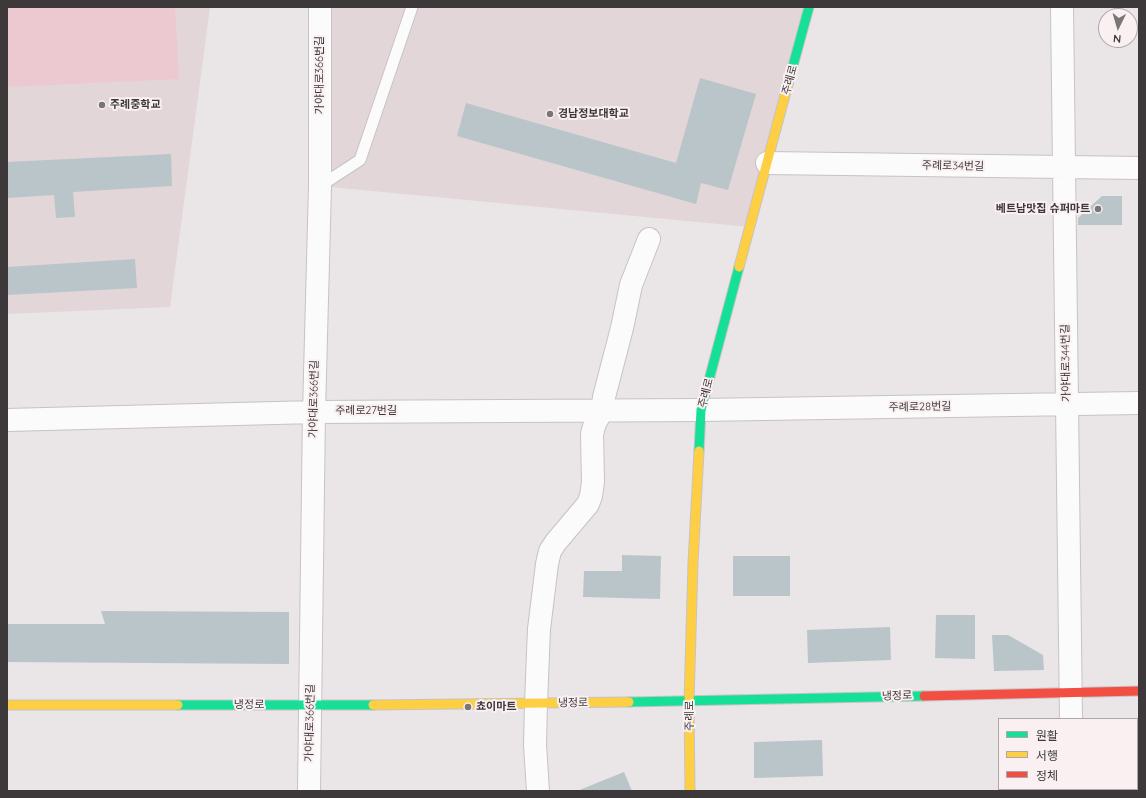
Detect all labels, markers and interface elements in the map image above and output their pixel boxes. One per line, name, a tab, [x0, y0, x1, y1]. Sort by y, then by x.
north arrow	[1098, 8, 1138, 48]
text: N	[1112, 32, 1122, 46]
street label: 가야대로366번길	[313, 36, 327, 114]
street label: 주례로	[780, 64, 800, 96]
place label: 주례중학교	[110, 98, 161, 112]
marker: 주례중학교	[97, 100, 107, 110]
place label: 경남정보대학교	[558, 107, 629, 121]
marker: 경남정보대학교	[545, 109, 555, 119]
street label: 주례로34번길	[922, 159, 984, 173]
place label: 베트남맛집 슈퍼마트	[996, 202, 1090, 216]
marker: 베트남맛집 슈퍼마트	[1093, 204, 1103, 214]
street label: 가야대로344번길	[1059, 324, 1073, 402]
street label: 가야대로366번길	[307, 360, 321, 438]
street label: 주례로	[696, 377, 716, 409]
street label: 주례로28번길	[889, 400, 951, 414]
street label: 주례로27번길	[335, 404, 397, 418]
street label: 가야대로366번길	[303, 684, 317, 762]
street label: 냉정로	[882, 689, 912, 703]
street label: 냉정로	[558, 696, 588, 710]
street label: 냉정로	[234, 698, 264, 712]
place label: 쵸이마트	[476, 700, 516, 714]
street label: 주례로	[683, 701, 697, 731]
marker: 쵸이마트	[463, 702, 473, 712]
legend	[998, 718, 1138, 790]
text: 원활	[1036, 728, 1058, 743]
text: 서행	[1036, 748, 1058, 763]
text: 정체	[1036, 768, 1058, 783]

